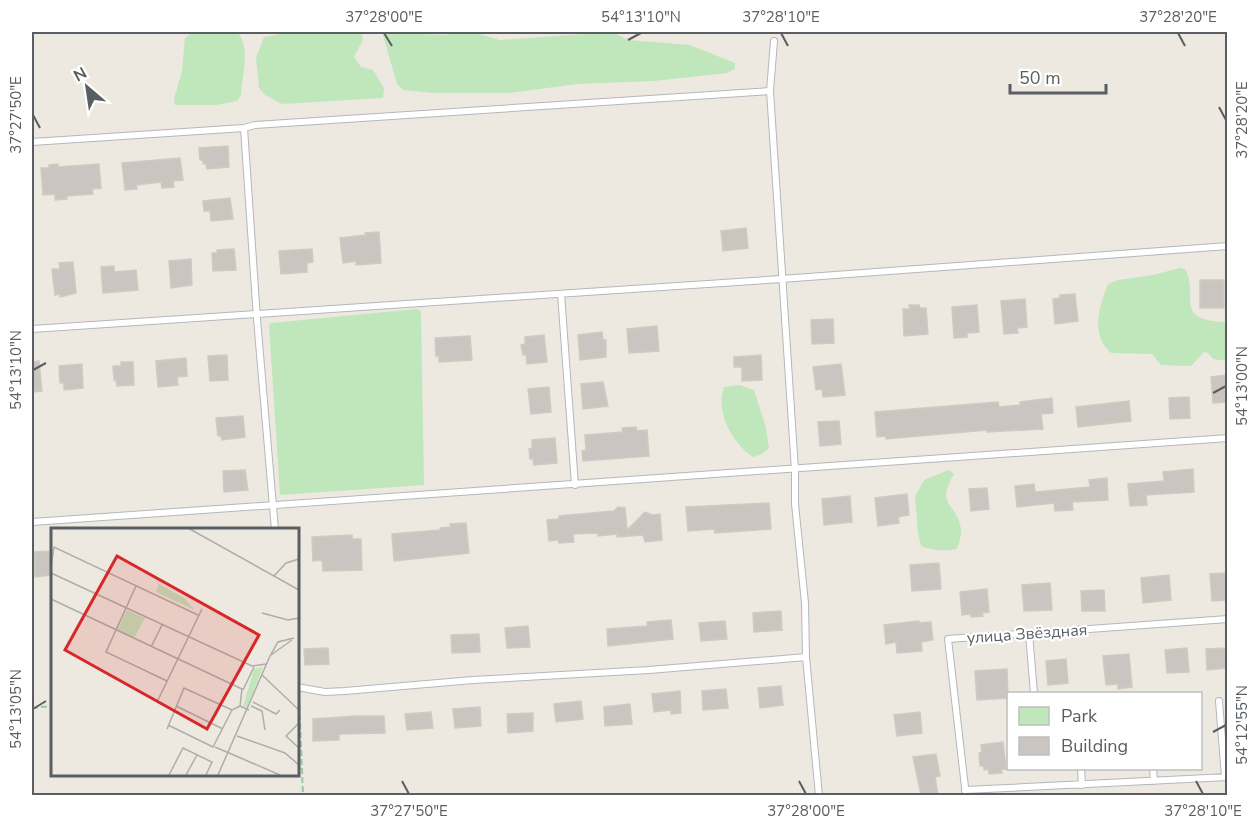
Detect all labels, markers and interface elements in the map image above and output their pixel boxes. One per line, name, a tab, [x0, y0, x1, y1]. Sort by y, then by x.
text: 37°28'00"E	[345, 7, 423, 27]
text: 54°13'10"N	[601, 7, 681, 27]
text: 37°28'10"E	[742, 7, 820, 27]
text: 37°28'20"E	[1139, 7, 1217, 27]
north arrow	[57, 57, 117, 117]
scale bar	[1010, 57, 1106, 95]
text: N	[70, 62, 91, 87]
text: 50 m	[1019, 66, 1061, 90]
text: 37°27'50"E	[6, 76, 26, 154]
text: 37°28'20"E	[1232, 81, 1252, 159]
text: 54°13'10"N	[6, 330, 26, 410]
text: 54°13'00"N	[1232, 346, 1252, 426]
inset map	[51, 528, 298, 776]
street label: улица Звёздная	[966, 619, 1088, 649]
text: 54°13'05"N	[6, 669, 26, 749]
text: 54°12'55"N	[1232, 685, 1252, 765]
legend	[1007, 692, 1202, 770]
text: Park	[1061, 704, 1098, 728]
text: Building	[1061, 734, 1128, 758]
text: 37°27'50"E	[370, 801, 448, 821]
text: 37°28'00"E	[767, 801, 845, 821]
text: 37°28'10"E	[1164, 801, 1242, 821]

